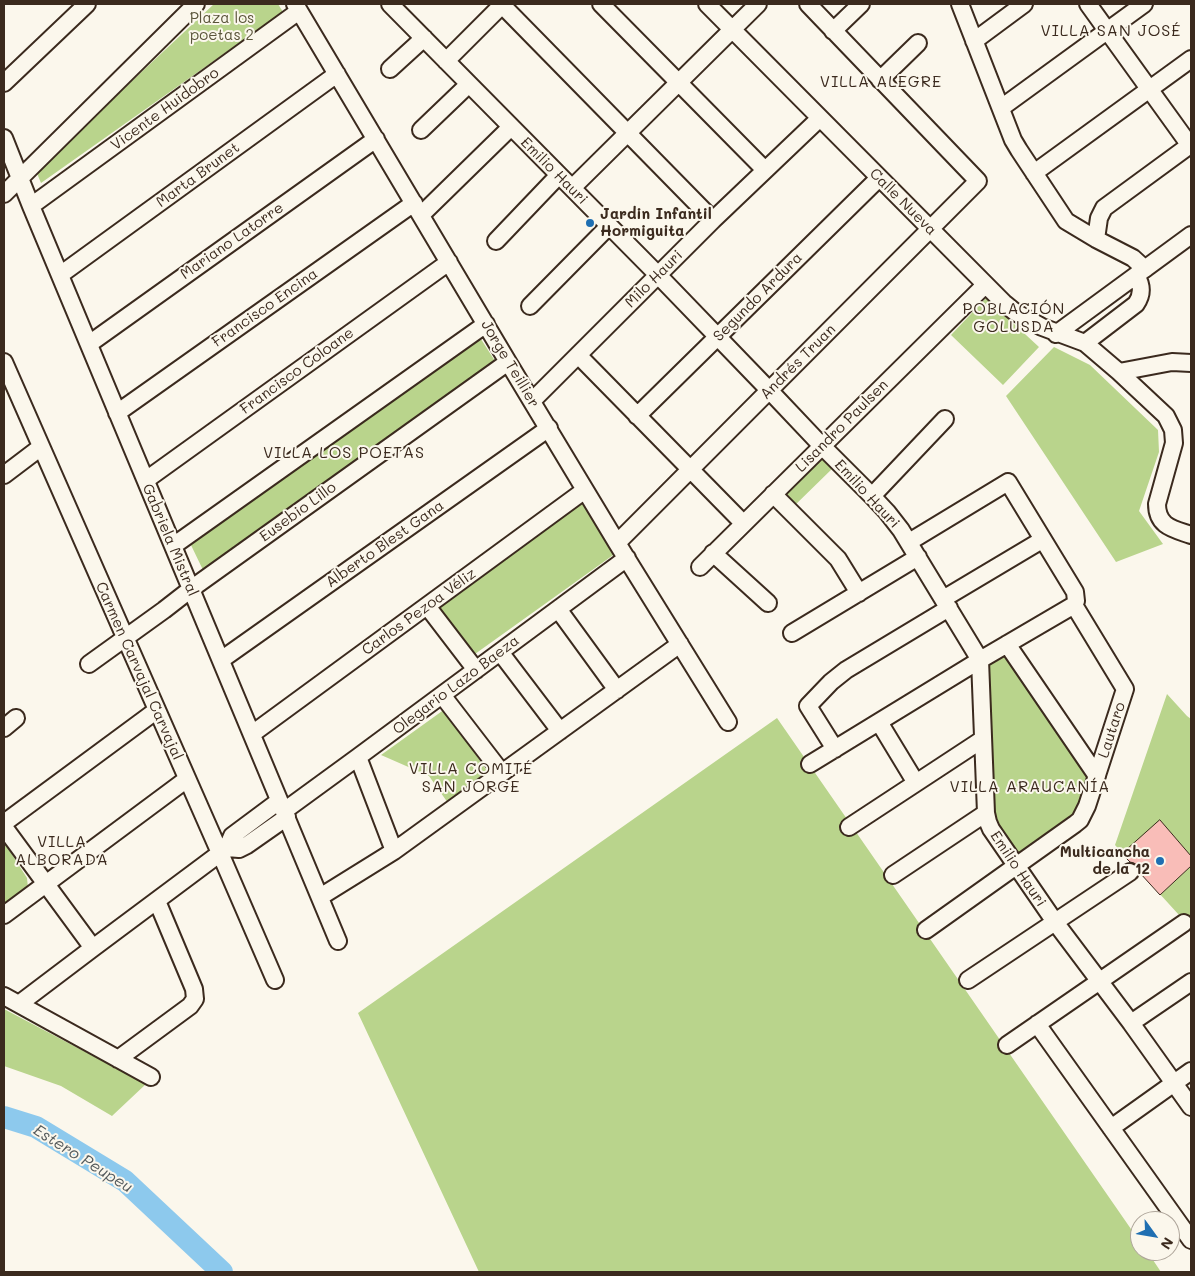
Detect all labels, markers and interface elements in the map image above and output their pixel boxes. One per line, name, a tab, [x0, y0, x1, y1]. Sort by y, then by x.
park label: Plaza los poetas 2	[190, 9, 254, 44]
district label: VILLA SAN JOSÉ	[1039, 21, 1183, 41]
street label: Vicente Huidobro	[107, 64, 223, 154]
district label: VILLA ALEGRE	[818, 72, 944, 92]
street label: Emilio Hauri	[517, 134, 591, 208]
street label: Marta Brunet	[153, 139, 243, 211]
street label: Calle Nueva	[866, 165, 940, 239]
street label: Mariano Latorre	[177, 199, 287, 283]
place label: Jardin Infantil Hormiguita	[600, 205, 712, 240]
marker: Jardin Infantil Hormiguita	[584, 217, 596, 229]
street label: Milo Hauri	[621, 246, 687, 312]
street label: Segundo Ardura	[710, 249, 806, 345]
street label: Francisco Encina	[209, 265, 321, 351]
district label: POBLACIÓN GOLUSDA	[961, 299, 1067, 337]
street label: Jorge Teillier	[477, 317, 543, 411]
street label: Andrés Truan	[757, 321, 839, 403]
street label: Francisco Coloane	[237, 324, 357, 418]
street label: Lisandro Paulsen	[792, 376, 892, 476]
district label: VILLA LOS POETAS	[261, 443, 427, 463]
street label: Emilio Hauri	[831, 456, 903, 532]
street label: Eusebio Lillo	[256, 478, 340, 546]
street label: Gabriela Mistral	[138, 481, 202, 599]
street label: Alberto Blest Gana	[323, 496, 447, 592]
street label: Carlos Pezoa Véliz	[358, 565, 480, 659]
street label: Carmen Carvajal Carvajal	[92, 579, 186, 763]
street label: Olegario Lazo Baeza	[389, 632, 523, 738]
street label: Lautaro	[1095, 700, 1129, 760]
district label: VILLA COMITÉ SAN JORGE	[407, 759, 535, 797]
district label: VILLA ARAUCANÍA	[948, 777, 1112, 797]
street label: Emilio Hauri	[986, 828, 1050, 910]
district label: VILLA ALBORADA	[14, 832, 110, 870]
place label: Multicancha de la 12	[1060, 843, 1150, 878]
marker: Multicancha de la 12	[1154, 855, 1166, 867]
water label: Estero Peupeu	[30, 1121, 136, 1197]
north arrow	[1130, 1211, 1180, 1261]
text: N	[1156, 1234, 1178, 1253]

